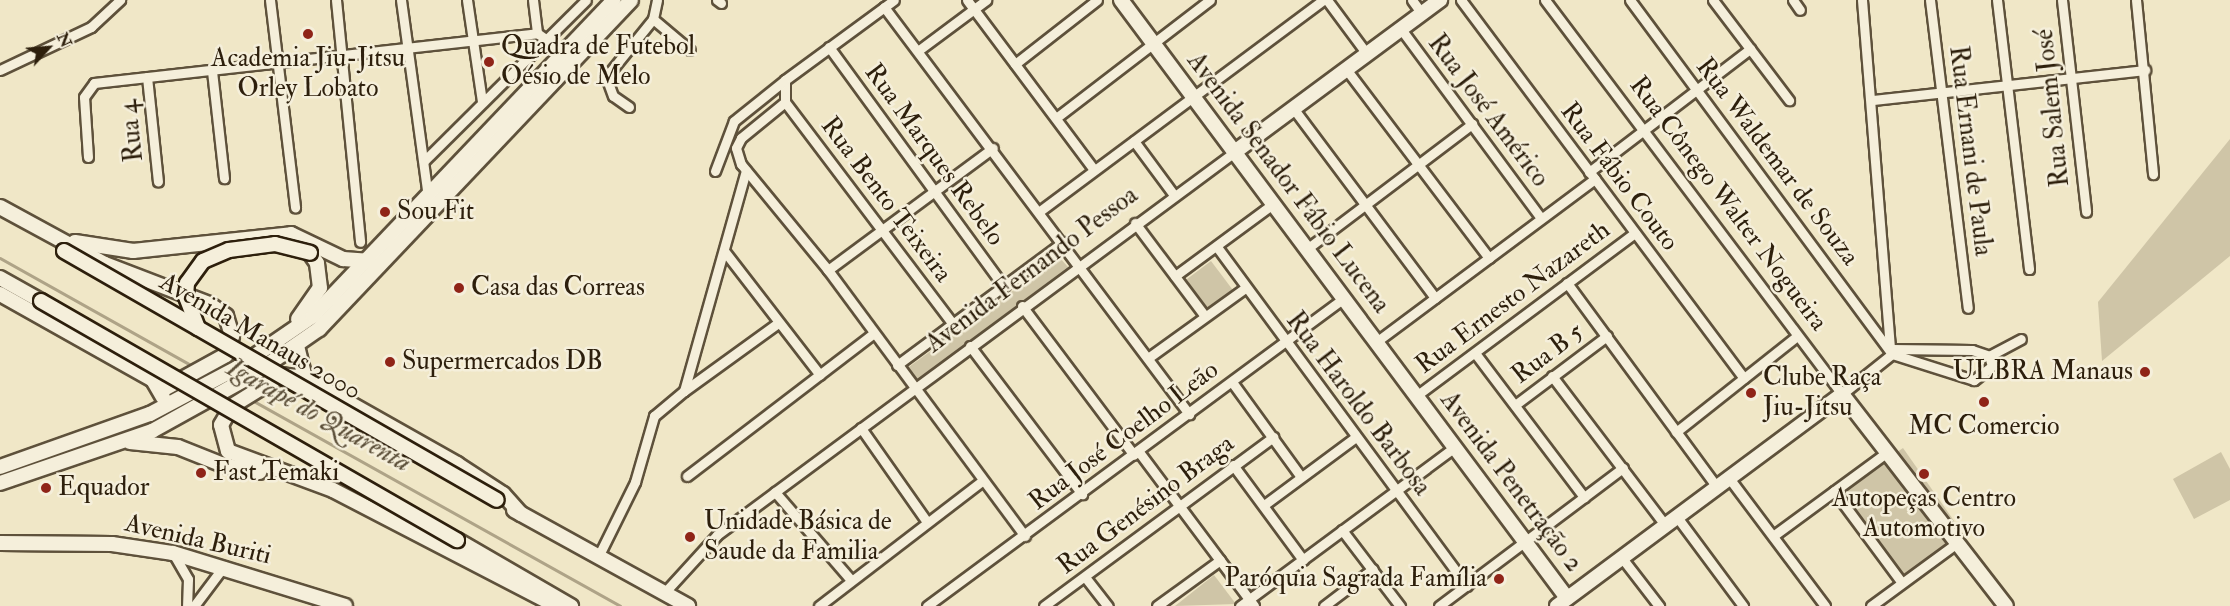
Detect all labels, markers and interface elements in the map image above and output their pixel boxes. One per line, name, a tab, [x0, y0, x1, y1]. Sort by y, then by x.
north arrow	[18, 18, 78, 78]
marker: Academia Jiu-Jitsu Orley Lobato	[301, 27, 315, 41]
street label: Rua Salem José	[2029, 28, 2077, 188]
text: N	[52, 29, 76, 51]
street label: Rua José Américo	[1421, 29, 1555, 193]
place label: Quadra de Futebol Oésio de Melo	[501, 31, 695, 92]
place label: Academia Jiu-Jitsu Orley Lobato	[211, 43, 405, 104]
street label: Rua Ernani de Paula	[1942, 44, 1998, 258]
street label: Avenida Senador Fábio Lucena	[1180, 47, 1396, 319]
street label: Rua Waldemar de Souza	[1689, 52, 1865, 272]
marker: Quadra de Futebol Oésio de Melo	[482, 55, 496, 69]
street label: Rua Marques Rebelo	[857, 58, 1011, 252]
street label: Rua Cônego Walter Nogueira	[1622, 71, 1834, 337]
street label: Rua Fábio Couto	[1553, 97, 1685, 257]
street label: Rua 4	[113, 99, 151, 163]
street label: Rua Bento Teixeira	[814, 111, 958, 289]
street label: Avenida Fernando Pessoa	[920, 180, 1144, 360]
place label: Sou Fit	[397, 196, 474, 228]
marker: Sou Fit	[378, 205, 392, 219]
street label: Rua Ernesto Nazareth	[1410, 215, 1616, 381]
street label: Avenida Manaus 2000	[154, 267, 366, 407]
place label: Casa das Correas	[471, 272, 645, 304]
marker: Casa das Correas	[452, 281, 466, 295]
street label: Rua Haroldo Barbosa	[1279, 306, 1437, 502]
street label: Rua B 5	[1506, 317, 1590, 391]
place label: Supermercados DB	[402, 346, 603, 378]
water label: Igarapé do Quarenta	[221, 351, 417, 479]
marker: Supermercados DB	[383, 355, 397, 369]
street label: Rua José Coelho Leão	[1023, 355, 1225, 517]
place label: ULBRA Manaus	[1953, 356, 2133, 388]
place label: Clube Raça Jiu-Jitsu	[1763, 362, 1882, 424]
marker: ULBRA Manaus	[2138, 365, 2152, 379]
street label: Avenida Penetração 2	[1433, 386, 1589, 578]
marker: Clube Raça Jiu-Jitsu	[1744, 386, 1758, 400]
marker: MC Comercio	[1977, 395, 1991, 409]
place label: MC Comercio	[1908, 411, 2060, 443]
street label: Rua Genésino Braga	[1052, 428, 1240, 582]
place label: Fast Temaki	[213, 457, 339, 489]
marker: Fast Temaki	[194, 466, 208, 480]
marker: Autopeças Centro Automotivo	[1917, 467, 1931, 481]
place label: Equador	[58, 472, 149, 504]
marker: Equador	[39, 481, 53, 495]
place label: Autopeças Centro Automotivo	[1832, 483, 2016, 544]
place label: Unidade Básica de Saude da Familia	[704, 506, 892, 568]
street label: Avenida Buriti	[122, 508, 274, 572]
marker: Unidade Básica de Saude da Familia	[681, 528, 699, 546]
place label: Paróquia Sagrada Família	[1225, 563, 1487, 595]
marker: Paróquia Sagrada Família	[1492, 572, 1506, 586]

